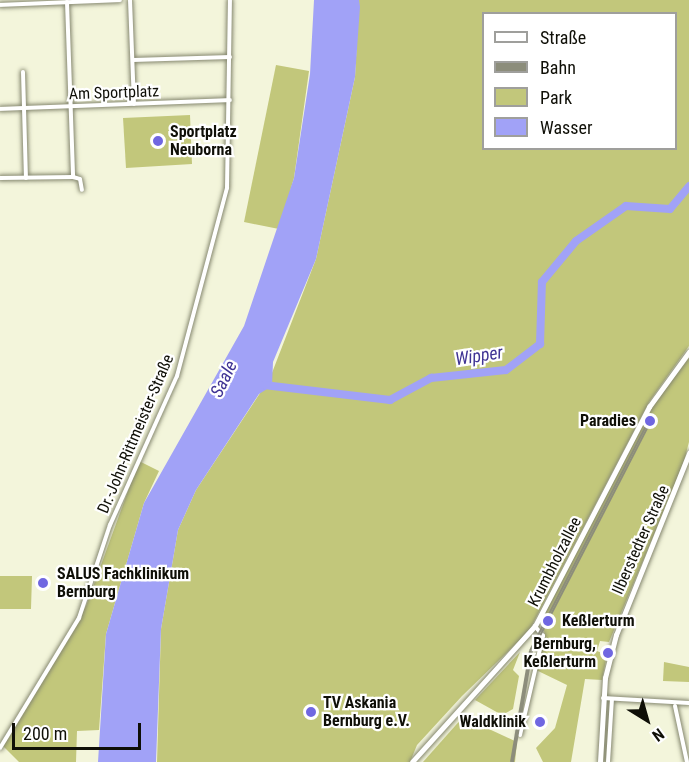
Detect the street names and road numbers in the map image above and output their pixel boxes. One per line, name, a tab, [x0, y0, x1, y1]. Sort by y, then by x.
street label: Am Sportplatz	[69, 82, 159, 104]
street label: Dr.-John-Rittmeister-Straße	[94, 352, 178, 516]
street label: Ilberstedter Straße	[608, 483, 674, 597]
street label: Krumbholzallee	[524, 514, 586, 610]

